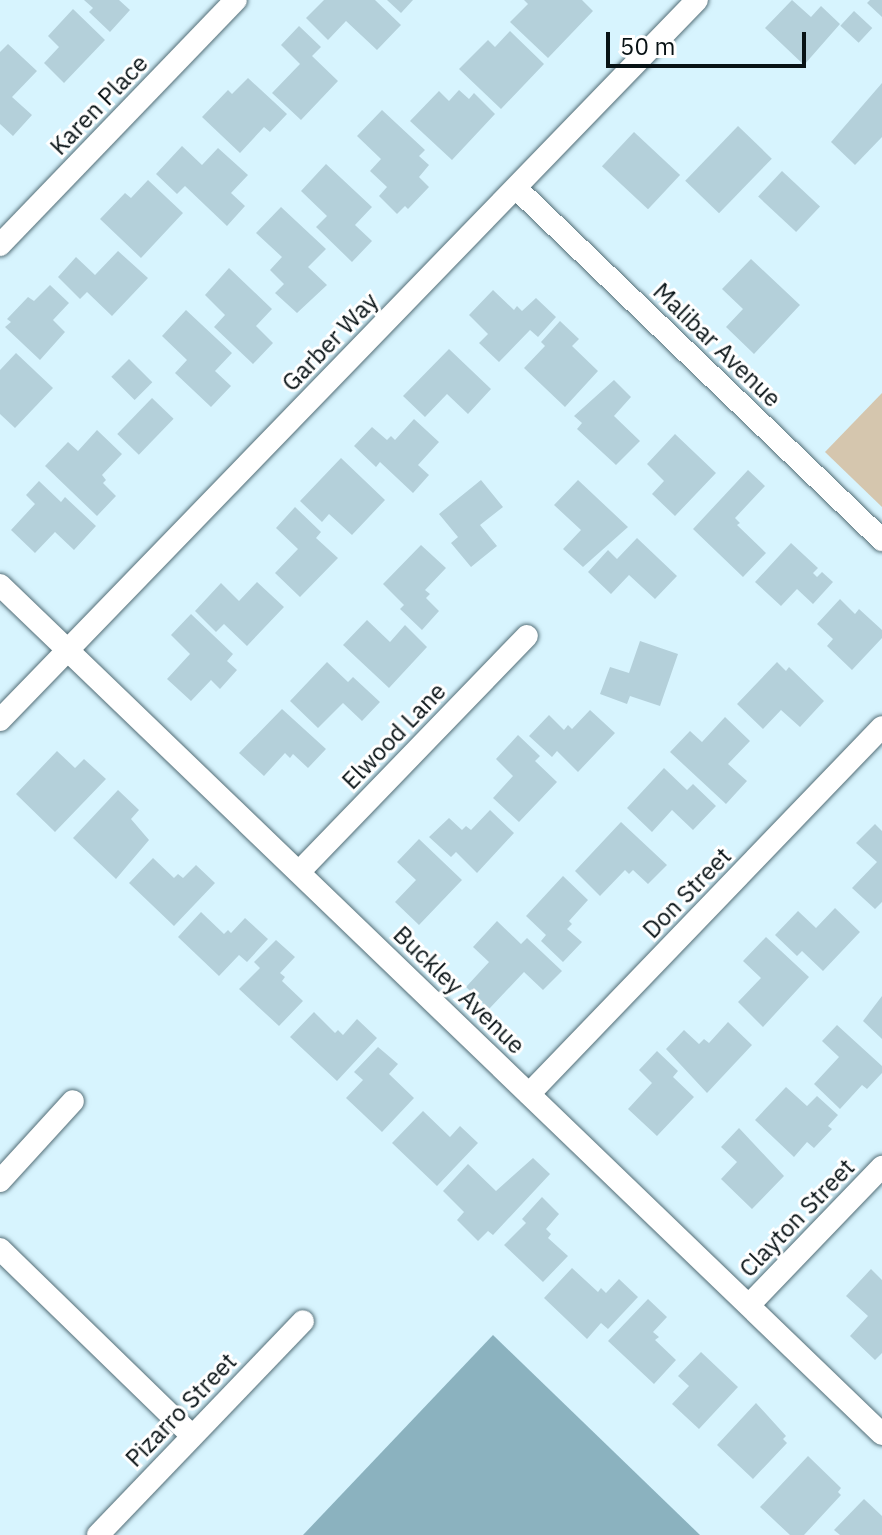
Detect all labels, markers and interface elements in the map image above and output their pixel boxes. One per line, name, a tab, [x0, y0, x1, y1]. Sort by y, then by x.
scale bar	[610, 16, 810, 66]
text: 50 m	[620, 30, 675, 62]
street label: Karen Place	[44, 49, 154, 161]
street label: Malibar Avenue	[647, 277, 787, 413]
street label: Garber Way	[276, 287, 384, 397]
street label: Elwood Lane	[336, 677, 452, 795]
street label: Don Street	[637, 842, 737, 944]
street label: Buckley Avenue	[387, 920, 531, 1060]
street label: Clayton Street	[734, 1153, 860, 1283]
street label: Pizarro Street	[120, 1347, 242, 1473]

